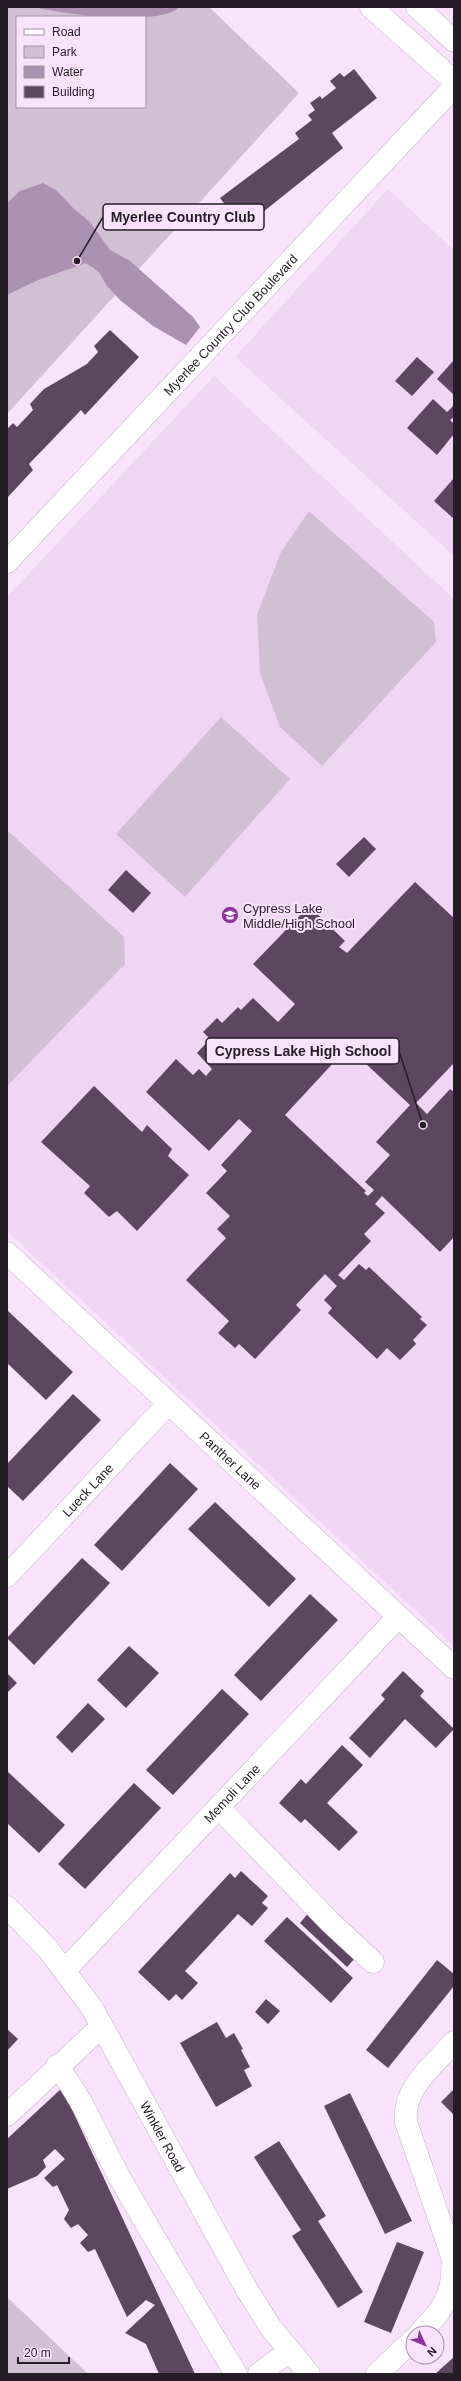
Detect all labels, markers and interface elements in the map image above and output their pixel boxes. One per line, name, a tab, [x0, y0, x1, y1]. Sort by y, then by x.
legend	[16, 16, 146, 108]
text: Road	[52, 25, 81, 39]
text: Park	[52, 45, 78, 59]
text: Water	[52, 65, 84, 79]
text: Building	[52, 85, 95, 99]
callout: Myerlee Country Club	[103, 204, 264, 230]
text: Myerlee Country Club	[111, 209, 255, 225]
street label: Myerlee Country Club Boulevard	[161, 251, 301, 399]
place label: Cypress Lake Middle/High School	[243, 901, 355, 931]
school or university icon: Cypress Lake Middle/High School	[220, 905, 240, 925]
callout: Cypress Lake High School	[206, 1038, 399, 1064]
text: Cypress Lake High School	[215, 1043, 391, 1059]
street label: Panther Lane	[196, 1429, 264, 1493]
street label: Lueck Lane	[60, 1461, 116, 1520]
street label: Memoli Lane	[201, 1761, 263, 1826]
street label: Winkler Road	[137, 2099, 188, 2175]
north arrow	[405, 2325, 445, 2365]
scale bar	[18, 2339, 69, 2365]
text: N	[425, 2345, 439, 2359]
text: 20 m	[24, 2346, 51, 2360]

